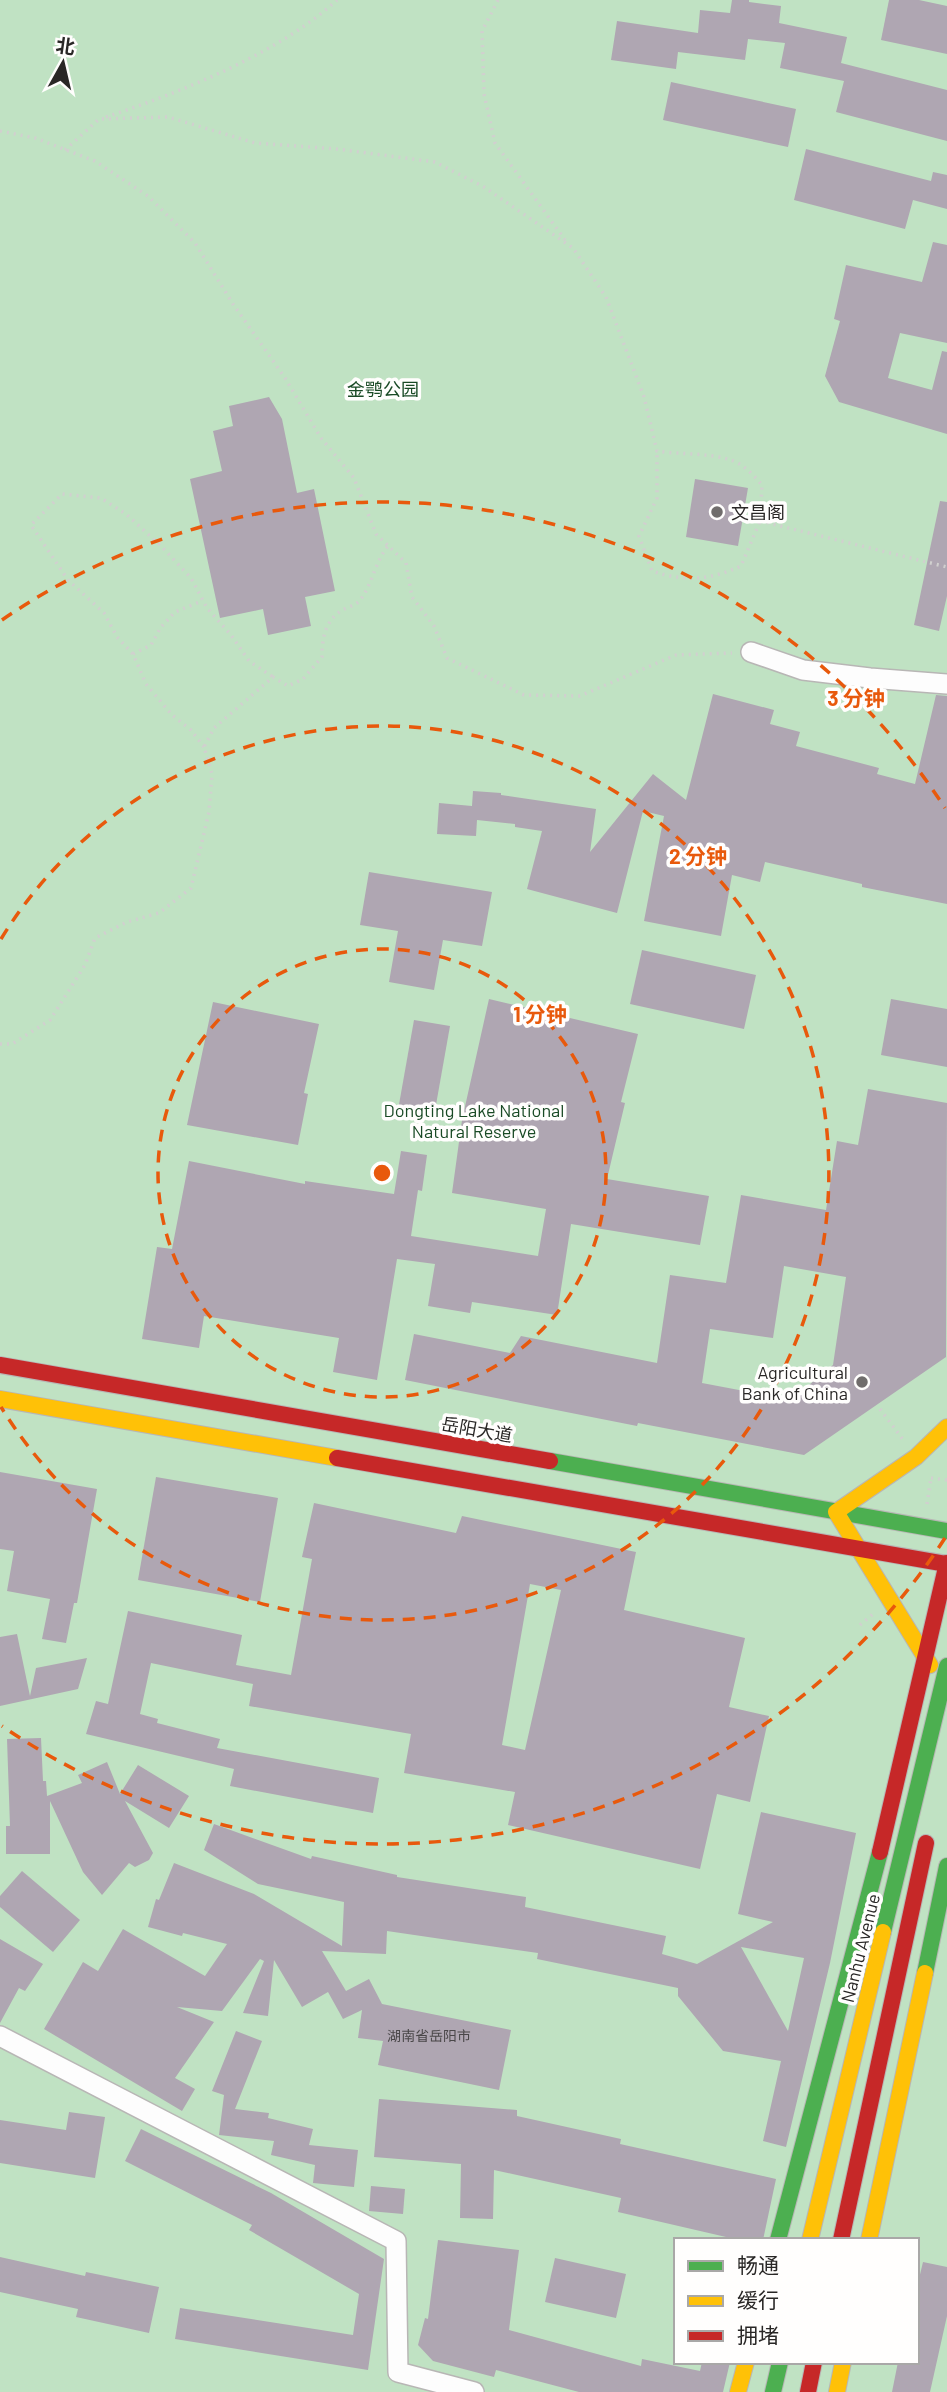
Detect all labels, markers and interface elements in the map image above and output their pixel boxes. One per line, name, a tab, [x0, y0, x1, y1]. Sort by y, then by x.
north arrow	[28, 28, 98, 98]
text: 北	[54, 33, 76, 58]
park label: 金鹗公园	[347, 378, 419, 400]
place label: 文昌阁	[731, 501, 785, 523]
marker: 文昌阁	[709, 504, 725, 520]
text: 3 分钟	[827, 685, 885, 710]
text: 2 分钟	[669, 843, 727, 868]
text: 1 分钟	[513, 1001, 567, 1026]
park label: Dongting Lake National Natural Reserve	[384, 1099, 564, 1142]
centre of rings	[370, 1161, 394, 1185]
place label: Agricultural Bank of China	[741, 1361, 848, 1404]
marker: Agricultural Bank of China	[854, 1374, 870, 1390]
street label: 岳阳大道	[440, 1412, 514, 1446]
street label: Nanhu Avenue	[836, 1891, 884, 2005]
house number: 湖南省岳阳市	[387, 2027, 471, 2044]
legend	[674, 2238, 919, 2364]
text: 畅通	[737, 2252, 779, 2277]
text: 缓行	[737, 2287, 779, 2312]
text: 拥堵	[737, 2322, 779, 2347]

